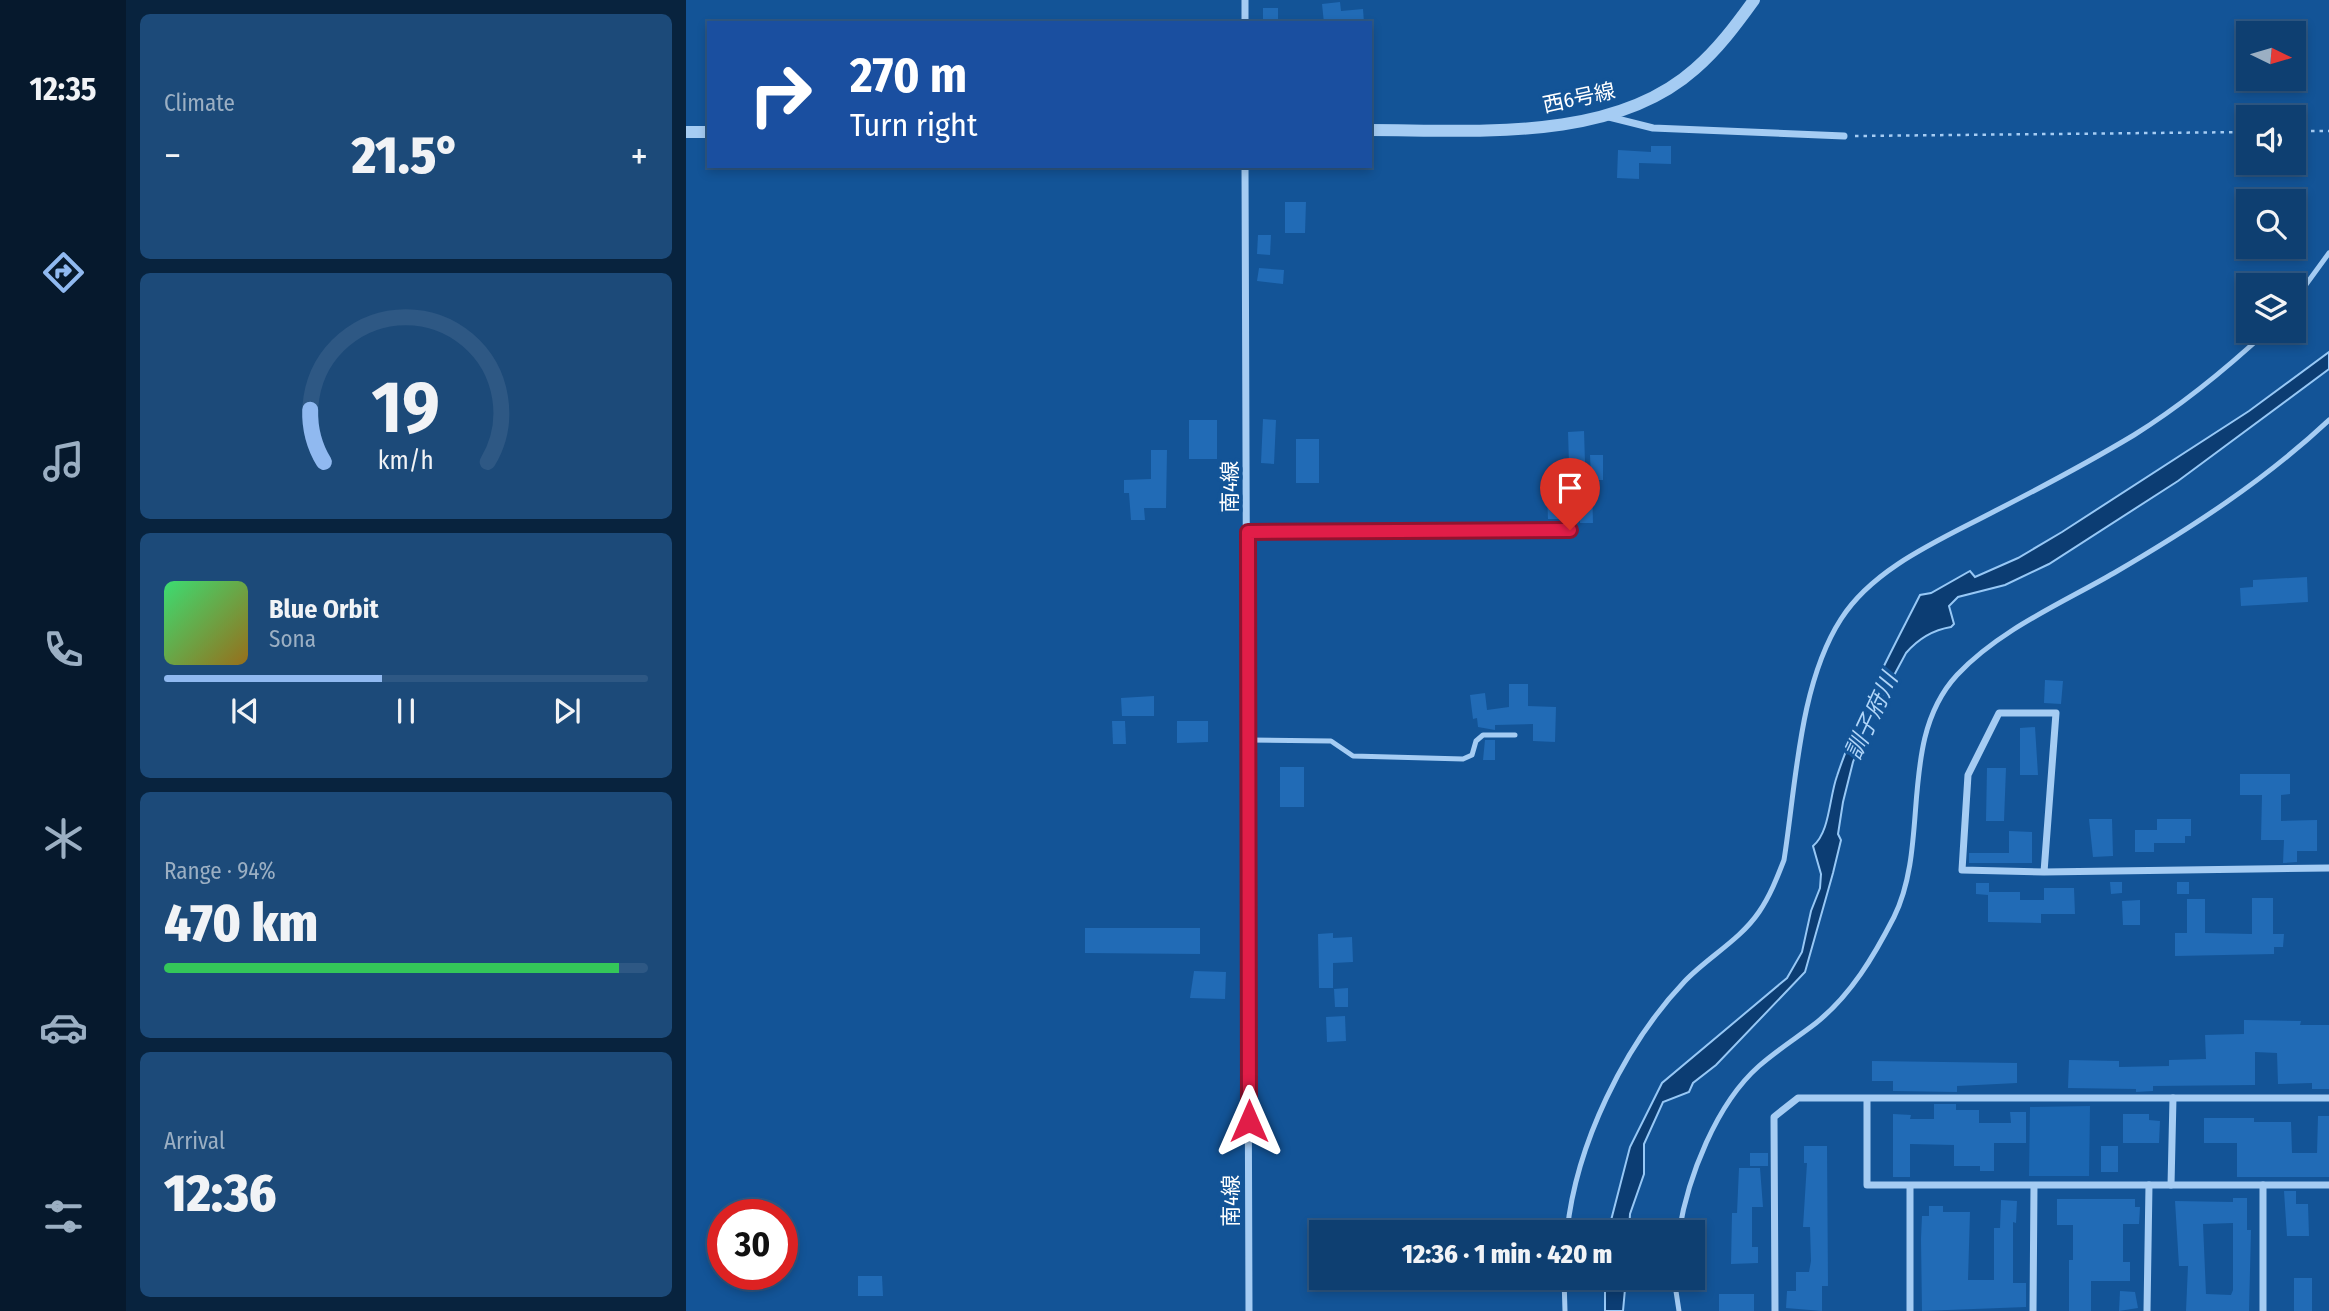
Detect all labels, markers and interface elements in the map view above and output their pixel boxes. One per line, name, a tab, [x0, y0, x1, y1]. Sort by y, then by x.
north arrow	[2236, 21, 2306, 91]
map controls	[2236, 21, 2306, 343]
text: 270 m	[850, 46, 967, 105]
icon: right	[735, 49, 826, 140]
text: 12:35	[29, 70, 97, 108]
street label: 西6号線	[1540, 78, 1618, 118]
text: Climate	[164, 89, 235, 117]
button: sound	[2236, 105, 2306, 175]
text: Turn right	[850, 106, 977, 144]
text: 21.5°	[352, 124, 460, 187]
text: −	[164, 133, 181, 179]
text: +	[631, 133, 648, 179]
button: search	[2236, 189, 2306, 259]
icon: directions	[39, 248, 88, 297]
button: layers	[2236, 273, 2306, 343]
text: 19	[372, 365, 440, 452]
icon: music	[39, 437, 88, 486]
text: km/h	[378, 446, 434, 476]
pin	[1540, 458, 1600, 530]
street label: 南4線	[1217, 461, 1243, 513]
icon: arrive	[1551, 469, 1589, 507]
text: Blue Orbit	[269, 594, 379, 625]
icon: phone	[39, 625, 88, 674]
text: Sona	[269, 625, 316, 653]
water label: 訓子府川	[1839, 666, 1904, 764]
icon: previous	[226, 692, 264, 730]
icon: pause	[387, 692, 425, 730]
icon: next	[548, 692, 586, 730]
icon: climate	[39, 814, 88, 863]
text: Range · 94%	[164, 857, 276, 885]
text: 470 km	[164, 892, 318, 955]
icon: car	[39, 1003, 88, 1052]
position arrow	[1212, 1084, 1286, 1158]
text: Arrival	[164, 1127, 225, 1155]
text: 12:36	[164, 1162, 277, 1225]
street label: 南4線	[1218, 1175, 1244, 1227]
icon: filters	[39, 1192, 88, 1241]
speed limit sign: 30	[707, 1199, 798, 1290]
text: 12:36 · 1 min · 420 m	[1402, 1239, 1612, 1270]

